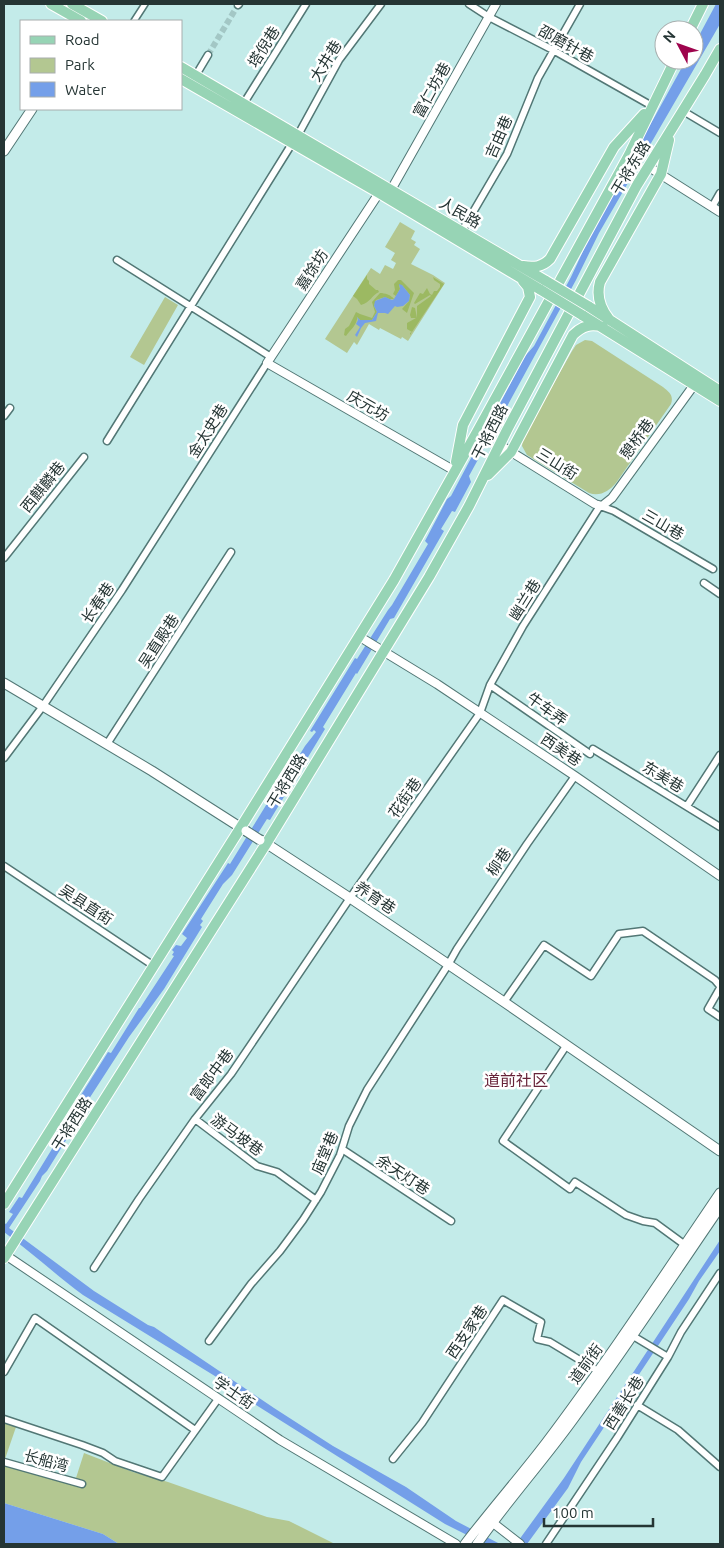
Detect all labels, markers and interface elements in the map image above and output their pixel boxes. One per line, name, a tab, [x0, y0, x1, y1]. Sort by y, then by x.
legend	[20, 20, 182, 110]
north arrow	[654, 20, 704, 70]
street label: 邵磨针巷	[536, 22, 597, 66]
street label: 塔倪巷	[244, 23, 283, 70]
text: N	[660, 27, 679, 46]
text: Road	[65, 31, 100, 48]
street label: 大井巷	[306, 37, 345, 84]
text: Park	[65, 56, 95, 73]
street label: 富仁坊巷	[410, 59, 454, 120]
text: Water	[65, 81, 106, 98]
street label: 吉由巷	[482, 113, 515, 161]
street label: 干将东路	[608, 138, 653, 198]
street label: 人民路	[437, 194, 484, 231]
street label: 嘉馀坊	[292, 246, 331, 293]
street label: 庆元坊	[345, 387, 392, 424]
street label: 金太史巷	[184, 401, 231, 461]
street label: 干将西路	[468, 401, 511, 462]
street label: 憩桥巷	[616, 416, 657, 462]
street label: 三山街	[534, 444, 581, 483]
street label: 西麒麟巷	[17, 458, 68, 515]
street label: 三山巷	[640, 506, 687, 543]
street label: 幽兰巷	[505, 576, 544, 623]
street label: 长春巷	[78, 579, 117, 626]
street label: 吴直殿巷	[135, 611, 182, 671]
street label: 牛车弄	[524, 689, 571, 728]
street label: 西美巷	[538, 730, 585, 769]
street label: 干将西路	[264, 751, 309, 811]
street label: 东美巷	[640, 758, 687, 795]
street label: 花街巷	[385, 774, 424, 821]
street label: 柳巷	[483, 845, 514, 879]
street label: 养育巷	[352, 878, 399, 917]
street label: 吴县直街	[56, 881, 116, 928]
street label: 富郎中巷	[187, 1046, 236, 1104]
district label: 道前社区	[484, 1071, 548, 1089]
street label: 干将西路	[48, 1094, 95, 1154]
street label: 游马坡巷	[208, 1110, 267, 1159]
street label: 庙堂巷	[308, 1129, 341, 1177]
street label: 余天灯巷	[373, 1151, 433, 1198]
street label: 西支家巷	[443, 1302, 490, 1361]
street label: 道前街	[565, 1341, 606, 1387]
street label: 学士街	[211, 1373, 258, 1412]
street label: 西善长巷	[600, 1373, 647, 1433]
street label: 长船湾	[22, 1446, 70, 1475]
scale bar	[544, 1496, 653, 1528]
text: 100 m	[552, 1504, 594, 1521]

